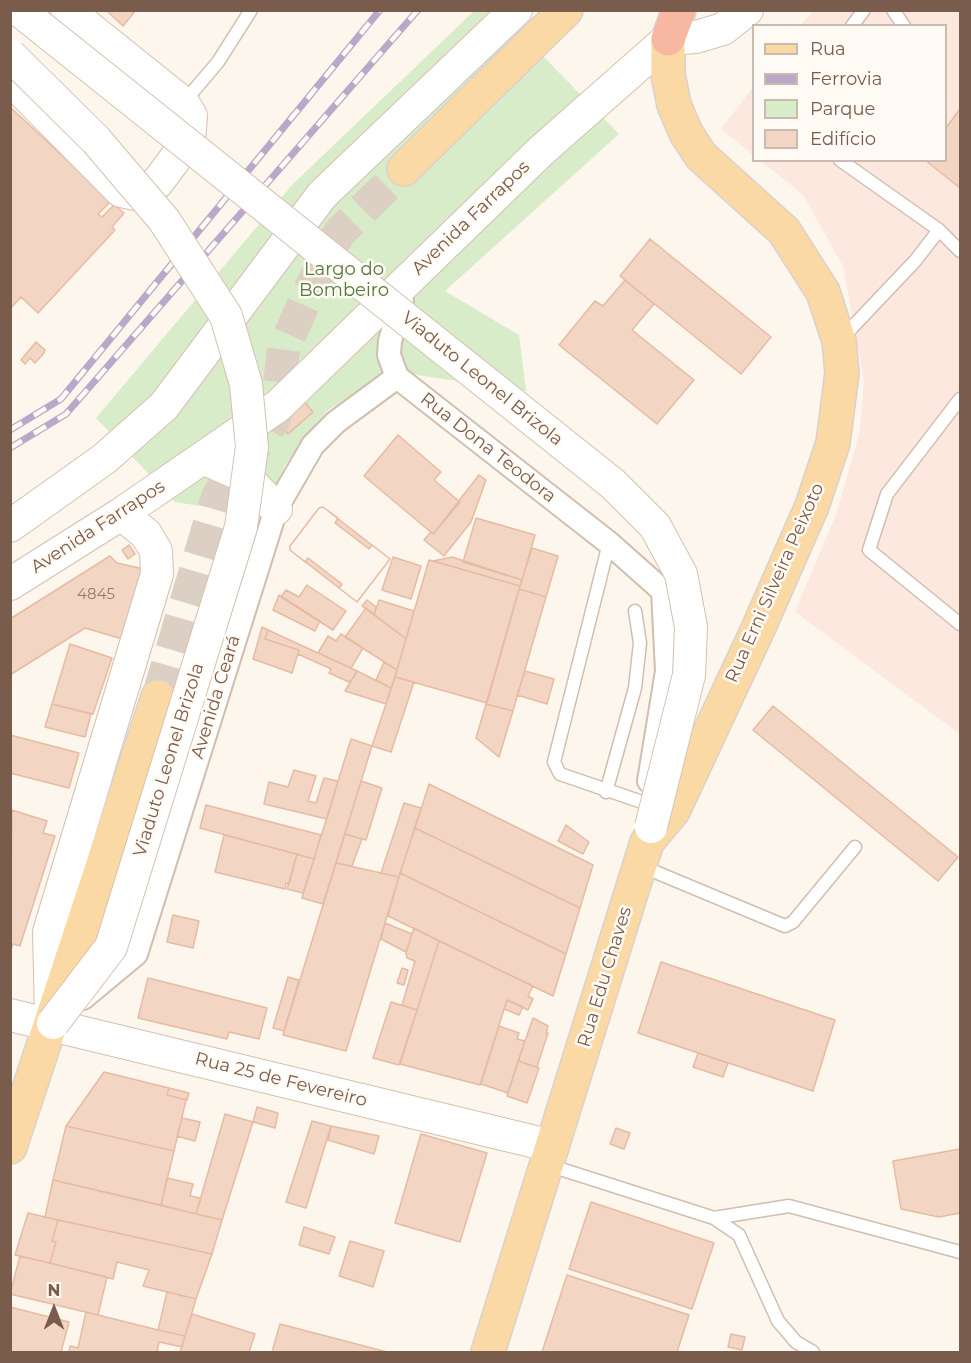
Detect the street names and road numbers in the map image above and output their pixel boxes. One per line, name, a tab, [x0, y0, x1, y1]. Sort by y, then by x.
street label: Avenida Farrapos	[408, 156, 534, 280]
street label: Viaduto Leonel Brizola	[397, 307, 567, 451]
street label: Rua Dona Teodora	[416, 388, 560, 508]
street label: Avenida Farrapos	[27, 476, 169, 578]
street label: Rua Erni Silveira Peixoto	[721, 480, 829, 686]
street label: Avenida Ceará	[187, 633, 245, 761]
street label: Viaduto Leonel Brizola	[129, 661, 209, 859]
street label: Rua Edu Chaves	[573, 904, 637, 1050]
street label: Rua 25 de Fevereiro	[193, 1048, 369, 1112]

